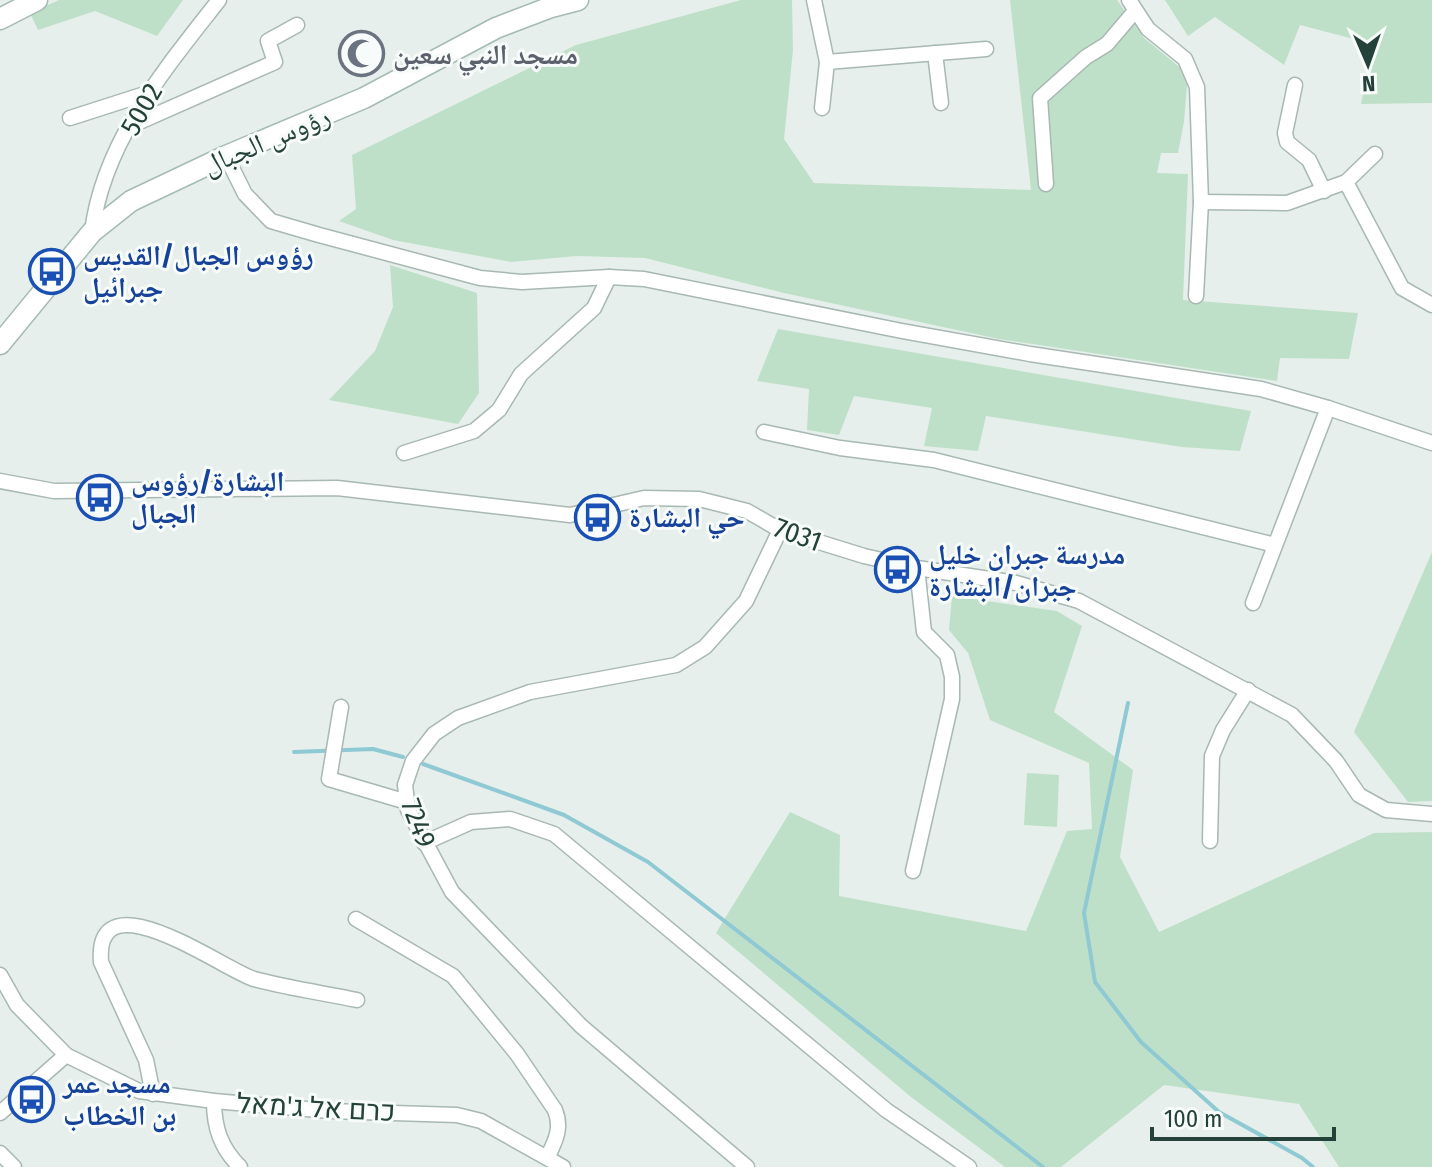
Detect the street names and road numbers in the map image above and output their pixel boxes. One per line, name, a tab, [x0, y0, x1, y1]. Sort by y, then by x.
street label: 5002	[114, 78, 169, 141]
street label: رؤوس الجبال	[198, 99, 335, 183]
street label: 7031	[770, 511, 826, 558]
street label: 7249	[394, 794, 443, 852]
street label: כרם אל ג'מאל	[236, 1087, 396, 1128]

